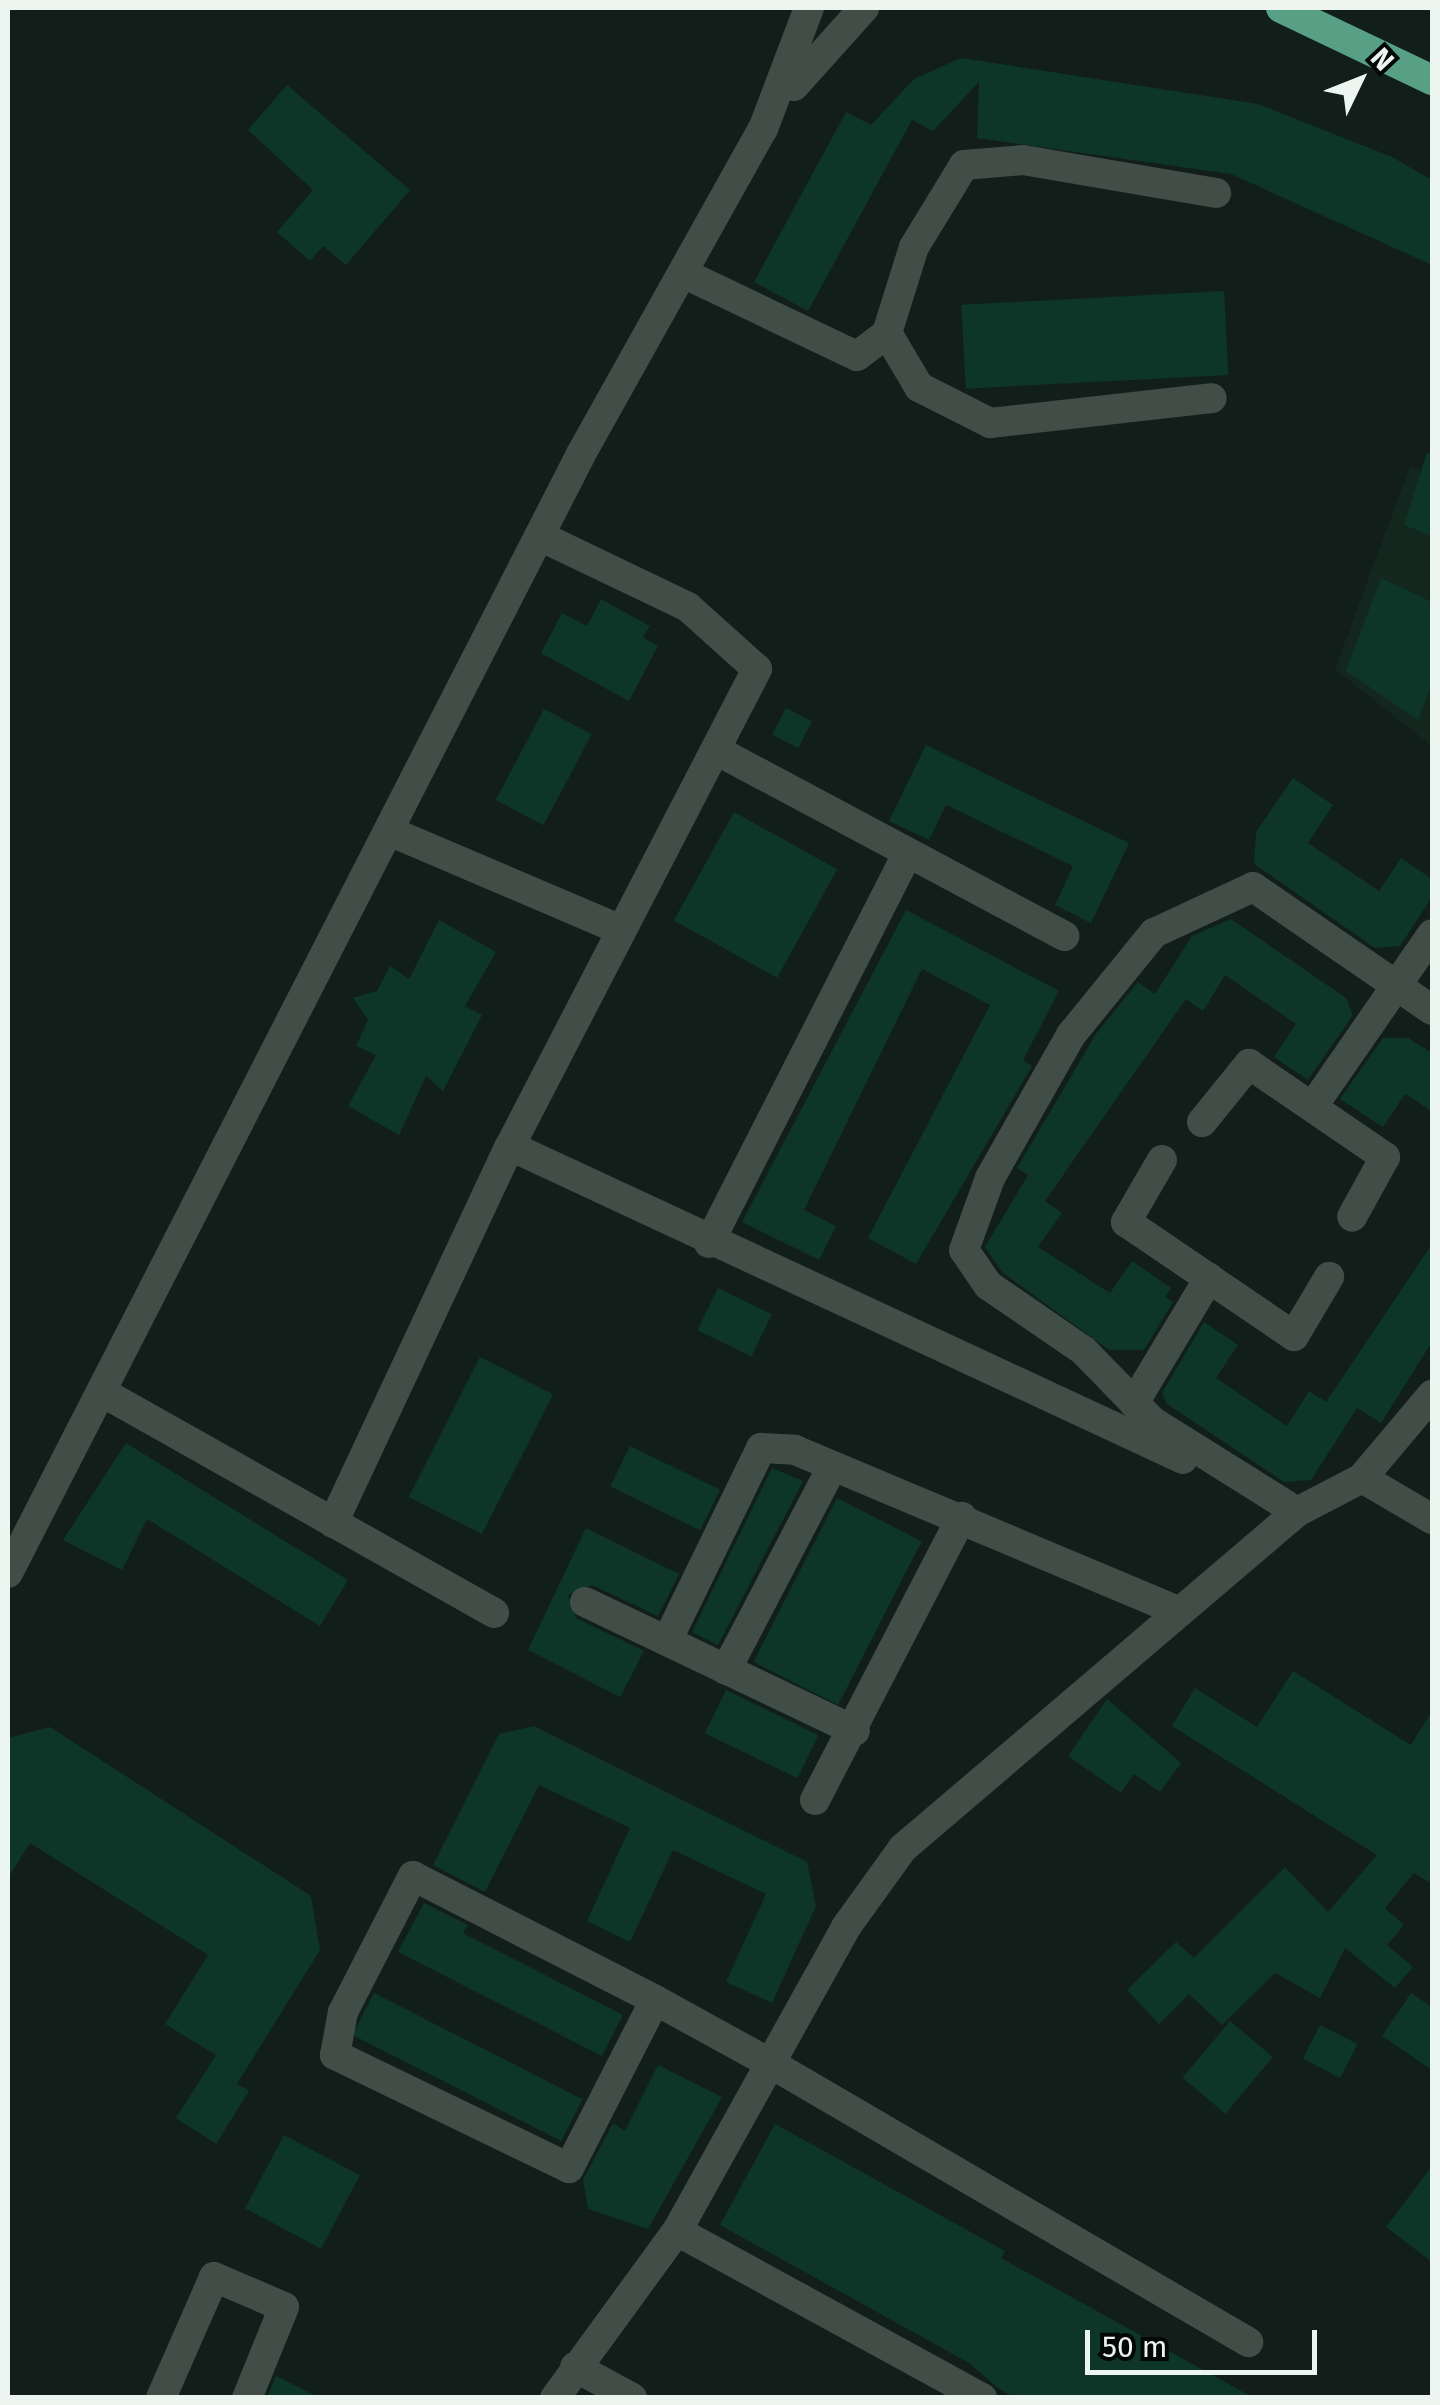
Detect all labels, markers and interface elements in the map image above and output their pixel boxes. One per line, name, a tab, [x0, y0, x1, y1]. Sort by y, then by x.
north arrow	[1310, 30, 1410, 130]
text: N	[1364, 41, 1401, 77]
scale bar	[1090, 2310, 1322, 2372]
text: 50 m	[1102, 2329, 1167, 2365]

